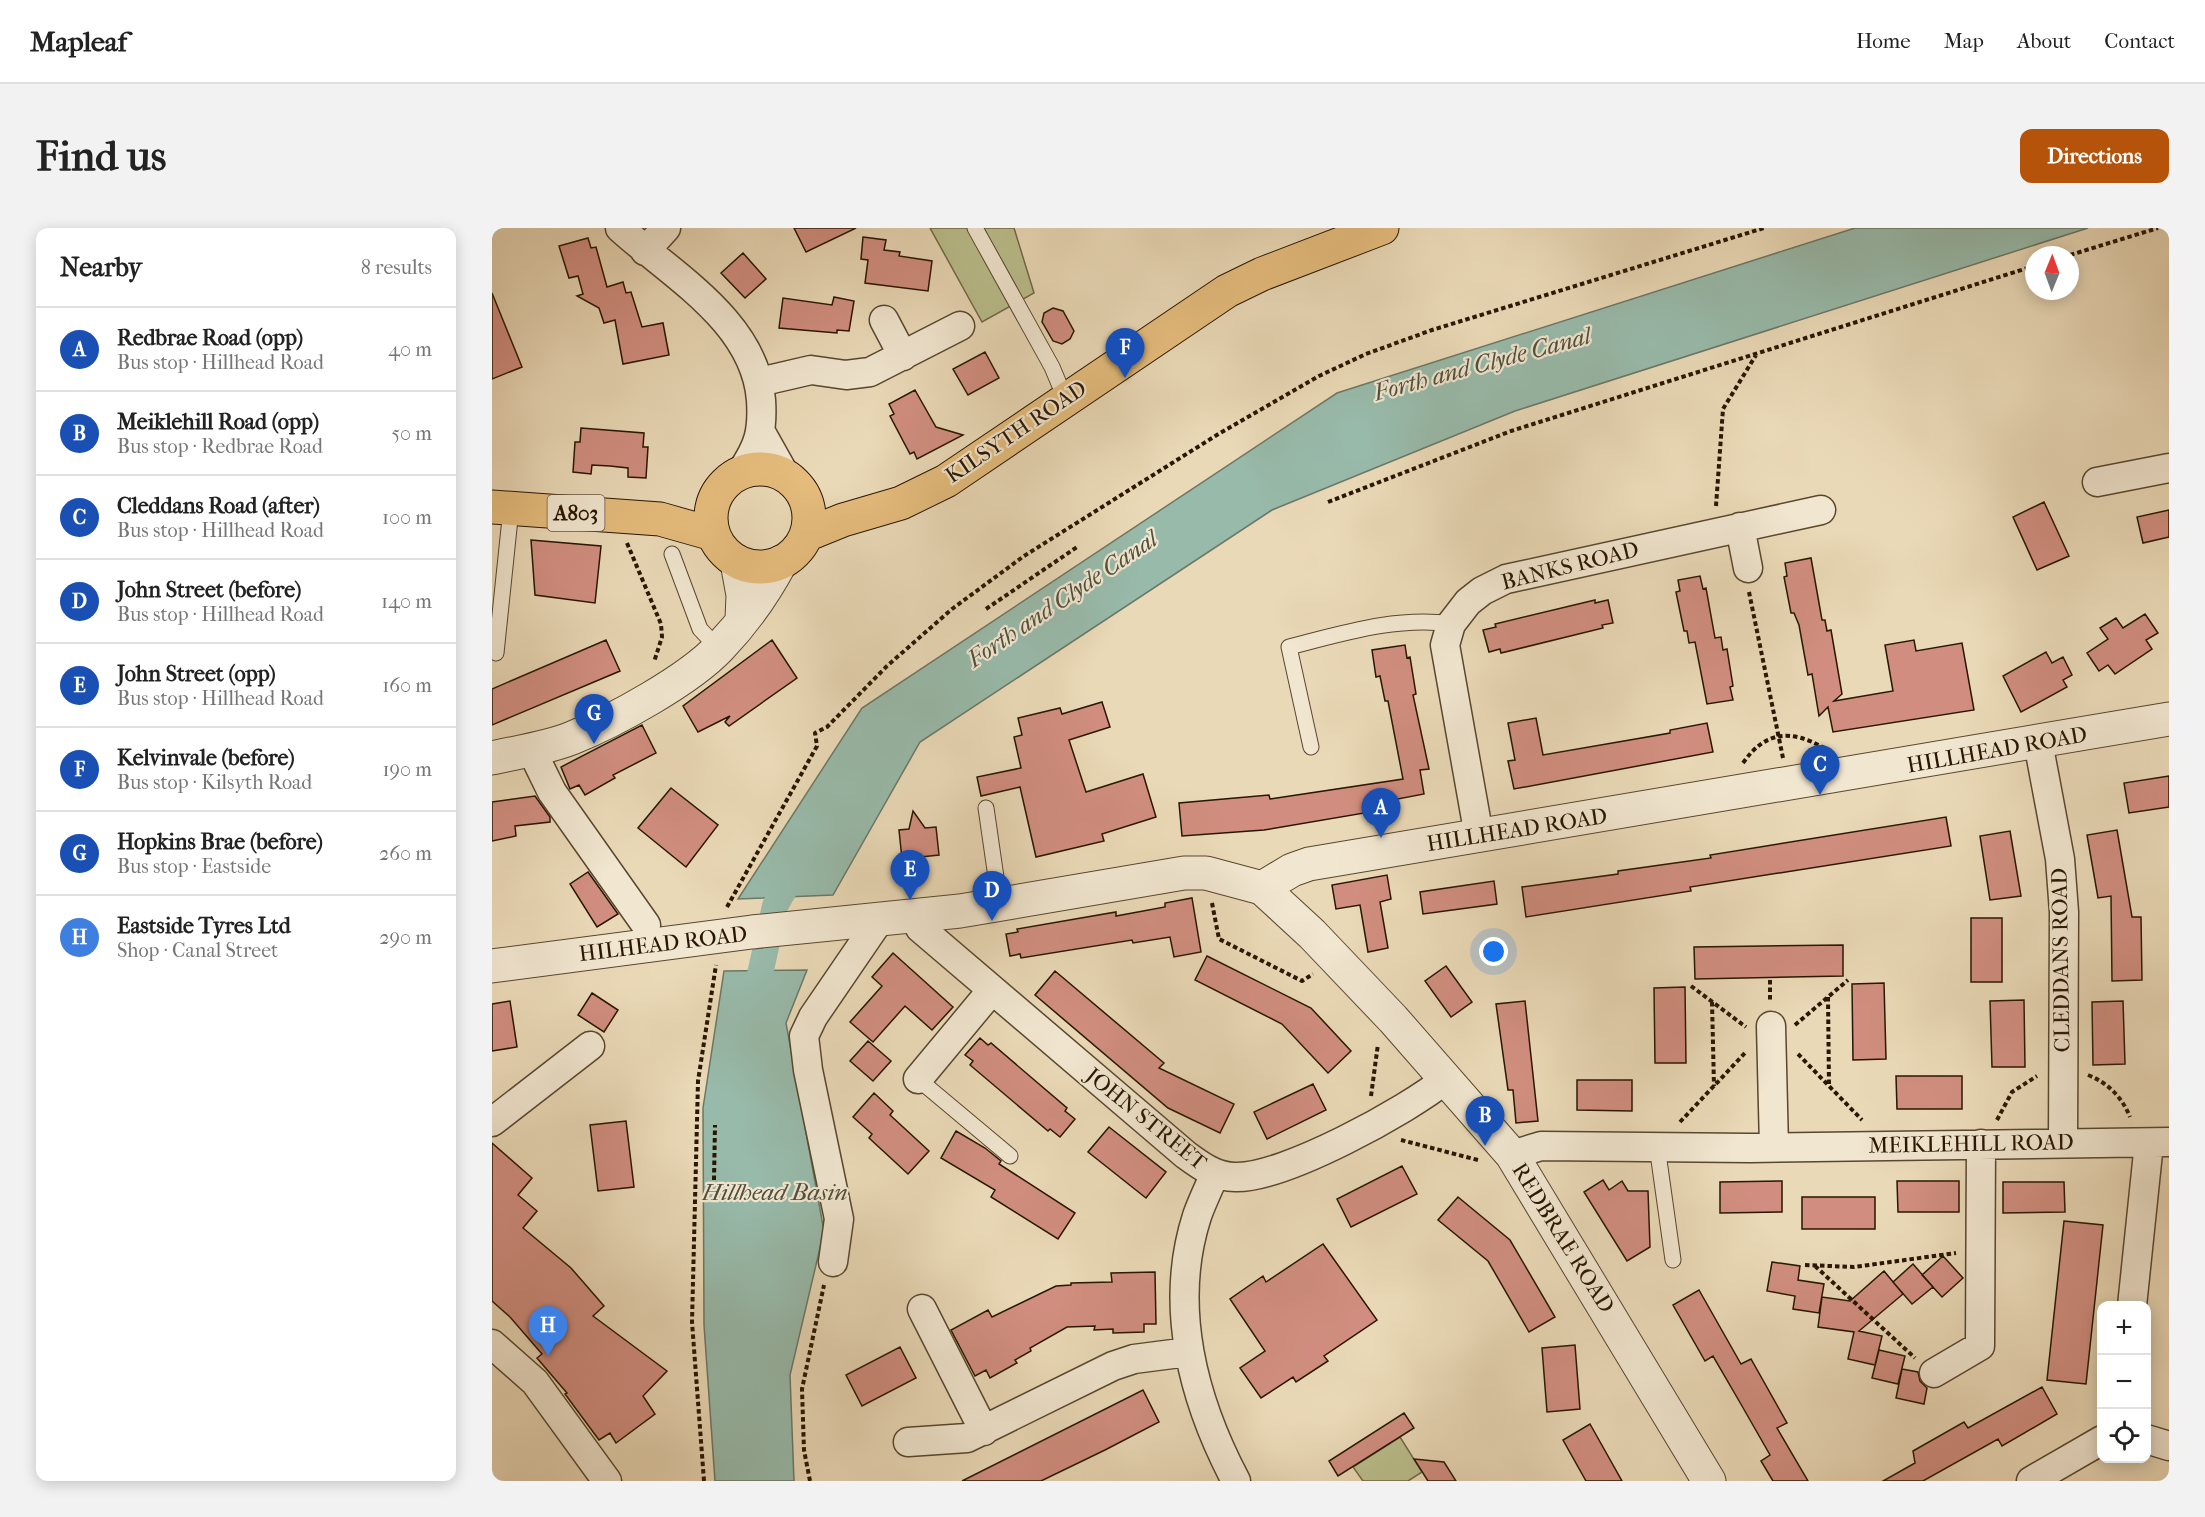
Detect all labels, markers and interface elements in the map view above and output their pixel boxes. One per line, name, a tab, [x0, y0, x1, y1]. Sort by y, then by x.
text: Mapleaf	[30, 25, 127, 58]
text: Home	[1856, 29, 1911, 53]
text: Map	[1944, 29, 1984, 53]
text: About	[2017, 29, 2071, 53]
text: Contact	[2104, 29, 2175, 53]
button: Directions	[2020, 129, 2169, 183]
text: Find us	[36, 132, 166, 181]
north arrow	[2025, 246, 2079, 300]
text: Nearby	[60, 252, 142, 283]
text: 8 results	[361, 256, 432, 279]
water label: Forth and Clyde Canal	[1370, 321, 1596, 407]
text: Redbrae Road (opp)	[117, 325, 303, 351]
pin: F	[1106, 328, 1144, 378]
text: A	[73, 338, 86, 361]
text: 40 m	[388, 338, 432, 361]
text: Bus stop · Hillhead Road	[117, 351, 324, 374]
street label: KILSYTH ROAD	[940, 375, 1092, 489]
text: Meiklehill Road (opp)	[117, 409, 319, 435]
text: B	[73, 422, 86, 445]
text: 50 m	[391, 422, 432, 445]
text: Bus stop · Redbrae Road	[117, 435, 323, 458]
text: Cleddans Road (after)	[117, 493, 320, 519]
road number: A803	[548, 495, 604, 531]
text: C	[73, 506, 86, 529]
text: 100 m	[382, 506, 432, 529]
text: Bus stop · Hillhead Road	[117, 519, 324, 542]
water label: Forth and Clyde Canal	[961, 523, 1165, 674]
street label: BANKS ROAD	[1499, 536, 1641, 596]
text: John Street (before)	[117, 577, 301, 603]
text: D	[72, 590, 87, 613]
text: 140 m	[381, 590, 432, 613]
text: Bus stop · Hillhead Road	[117, 603, 324, 626]
text: John Street (opp)	[117, 661, 276, 687]
text: E	[73, 674, 86, 697]
text: 160 m	[382, 674, 432, 697]
text: Bus stop · Hillhead Road	[117, 687, 324, 710]
pin: G	[574, 694, 614, 744]
street label: HILLHEAD ROAD	[1905, 721, 2089, 779]
text: Kelvinvale (before)	[117, 745, 295, 771]
pin: C	[1800, 746, 1840, 795]
text: F	[74, 758, 85, 781]
text: 190 m	[382, 758, 432, 781]
text: Bus stop · Kilsyth Road	[117, 771, 312, 794]
pin: A	[1362, 788, 1400, 838]
street label: HILLHEAD ROAD	[1425, 803, 1609, 857]
text: Hopkins Brae (before)	[117, 829, 323, 855]
text: G	[72, 842, 87, 865]
text: 260 m	[379, 842, 432, 865]
pin: E	[890, 850, 930, 900]
text: Bus stop · Eastside	[117, 855, 271, 878]
street label: CLEDDANS ROAD	[2046, 868, 2076, 1052]
pin: D	[972, 872, 1012, 921]
text: Eastside Tyres Ltd	[117, 913, 291, 939]
street label: HILHEAD ROAD	[577, 921, 749, 967]
text: H	[72, 926, 87, 949]
text: 290 m	[379, 926, 432, 949]
your location	[1479, 937, 1508, 966]
text: Shop · Canal Street	[117, 939, 278, 962]
street label: JOHN STREET	[1079, 1061, 1213, 1176]
pin: B	[1466, 1096, 1504, 1146]
street label: MEIKLEHILL ROAD	[1868, 1129, 2074, 1159]
street label: REDBRAE ROAD	[1506, 1158, 1620, 1318]
water label: Hillhead Basin	[701, 1178, 848, 1206]
map controls	[2097, 1301, 2151, 1463]
button: +	[2097, 1301, 2151, 1355]
pin: H	[528, 1306, 568, 1356]
button: −	[2097, 1355, 2151, 1409]
button: locate	[2097, 1409, 2151, 1463]

